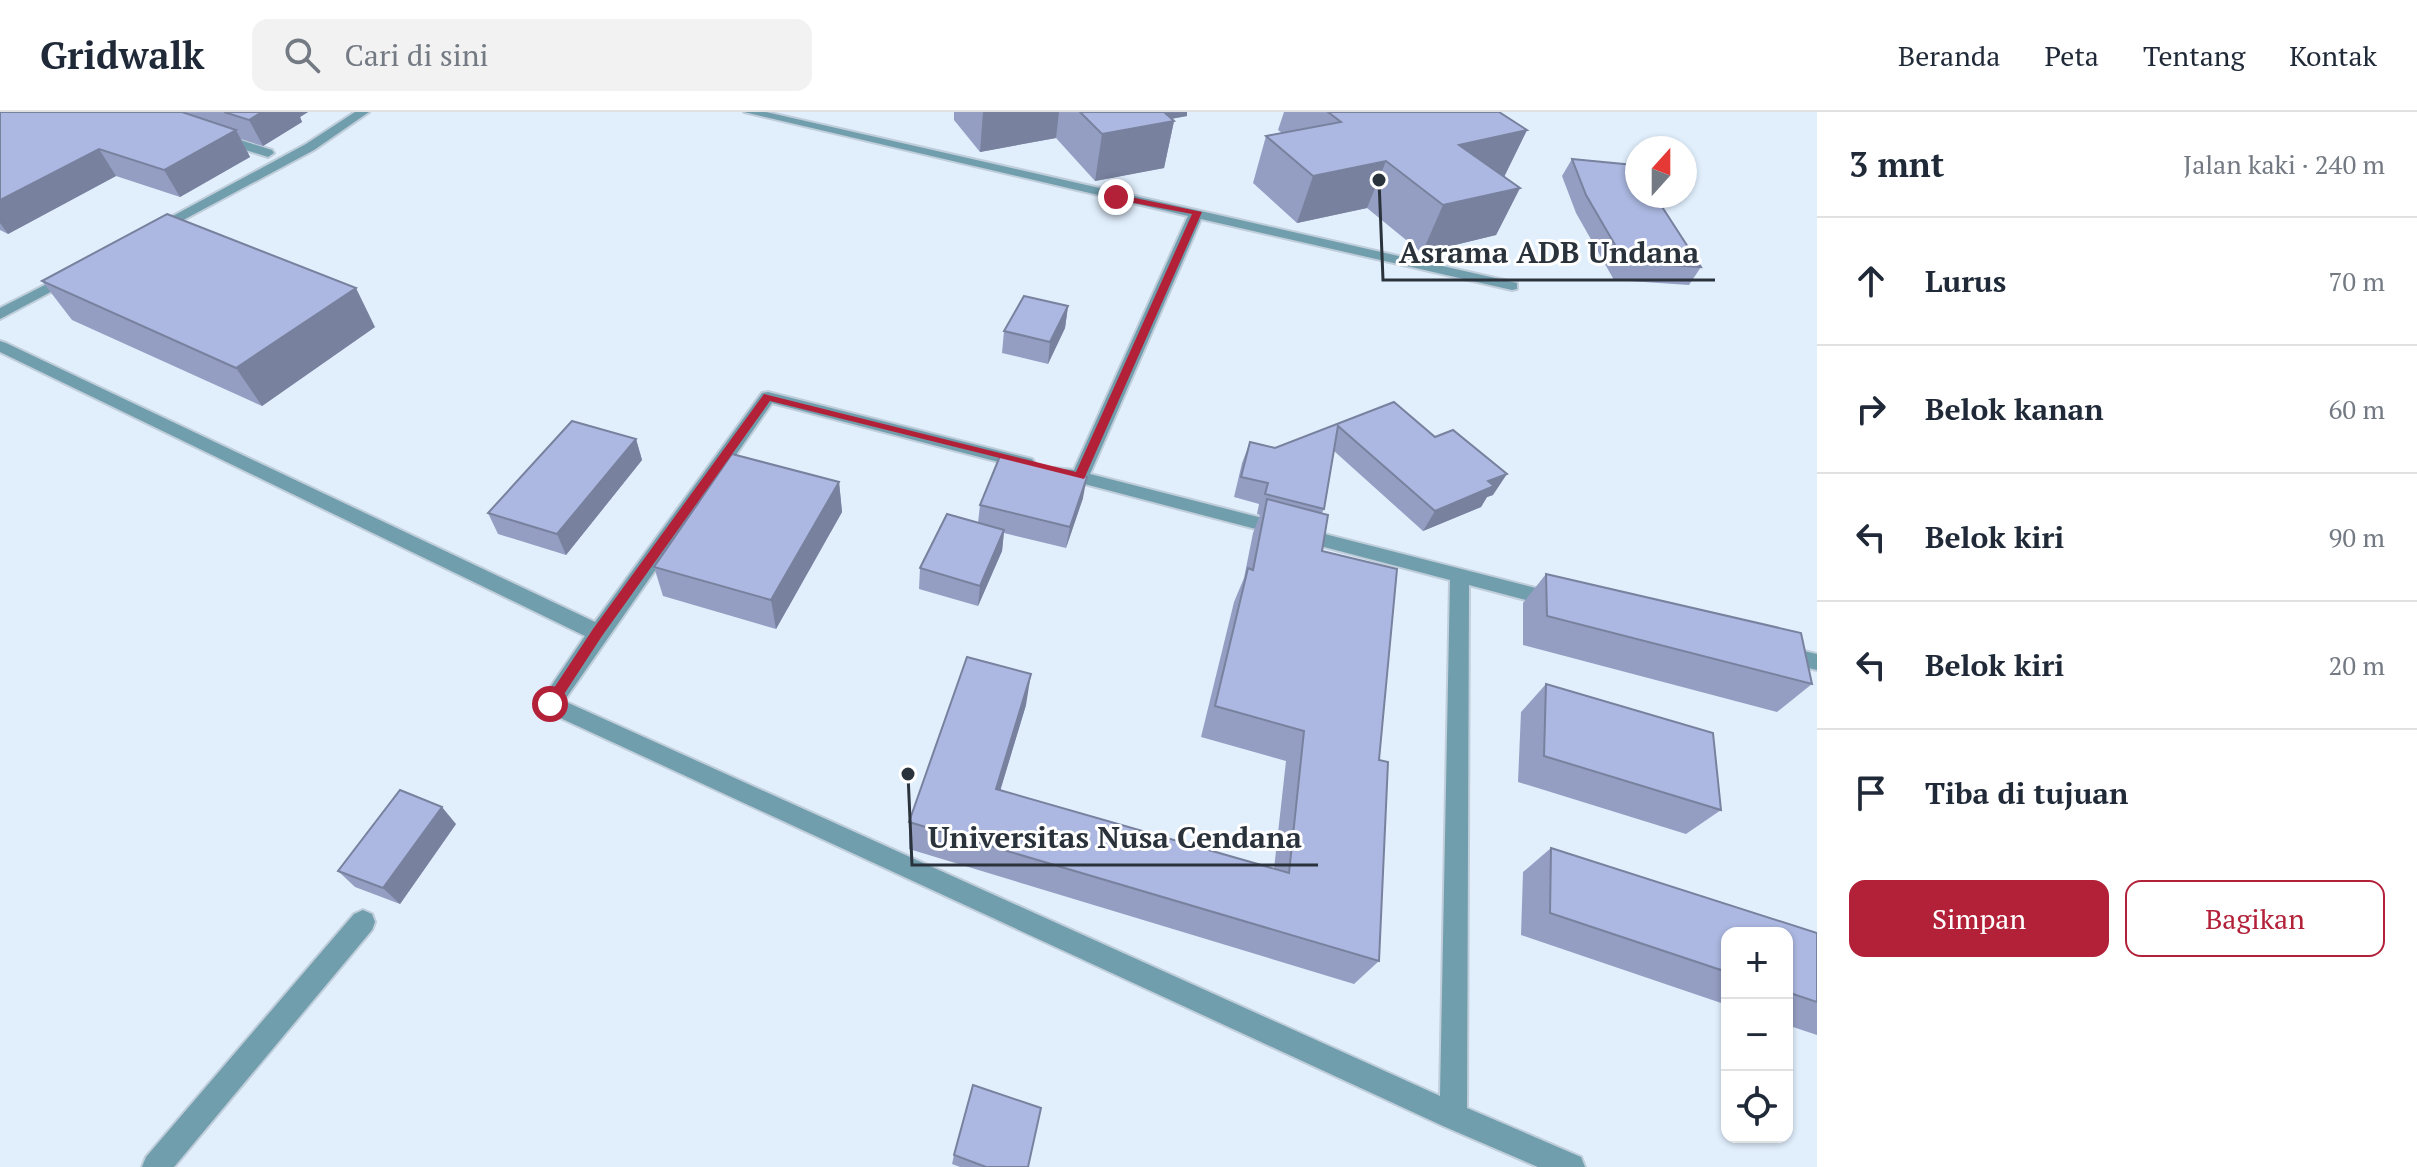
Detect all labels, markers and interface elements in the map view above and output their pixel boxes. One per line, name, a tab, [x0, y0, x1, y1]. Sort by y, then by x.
search box	[252, 19, 812, 91]
text: Gridwalk	[40, 30, 204, 80]
icon: search	[280, 33, 324, 77]
text: Cari di sini	[344, 35, 489, 75]
text: Beranda	[1898, 37, 2001, 74]
text: Peta	[2045, 37, 2099, 74]
text: Tentang	[2143, 37, 2245, 74]
text: Kontak	[2289, 37, 2377, 74]
north arrow	[1625, 136, 1697, 208]
text: 3 mnt	[1849, 142, 1944, 187]
text: Jalan kaki · 240 m	[2183, 147, 2385, 181]
route end	[1098, 179, 1134, 215]
callout: Asrama ADB Undana	[1383, 226, 1715, 280]
text: Asrama ADB Undana	[1399, 232, 1699, 272]
icon: ahead	[1849, 259, 1893, 303]
text: Lurus	[1925, 261, 2006, 301]
text: 70 m	[2329, 264, 2385, 298]
icon: right	[1849, 387, 1893, 431]
text: Belok kanan	[1925, 389, 2104, 429]
text: 60 m	[2329, 392, 2385, 426]
icon: left	[1849, 515, 1893, 559]
text: Belok kiri	[1925, 517, 2064, 557]
text: 90 m	[2329, 520, 2385, 554]
icon: left	[1849, 643, 1893, 687]
text: Belok kiri	[1925, 645, 2064, 685]
text: 20 m	[2329, 648, 2385, 682]
route start	[532, 686, 568, 722]
icon: arrive	[1849, 771, 1893, 815]
text: Tiba di tujuan	[1925, 773, 2128, 813]
callout: Universitas Nusa Cendana	[912, 811, 1318, 865]
text: Universitas Nusa Cendana	[928, 817, 1302, 857]
button: Simpan	[1849, 880, 2109, 957]
button: Bagikan	[2125, 880, 2385, 957]
map controls	[1721, 927, 1793, 1143]
button: +	[1721, 927, 1793, 999]
button: −	[1721, 999, 1793, 1071]
button: locate	[1721, 1071, 1793, 1143]

